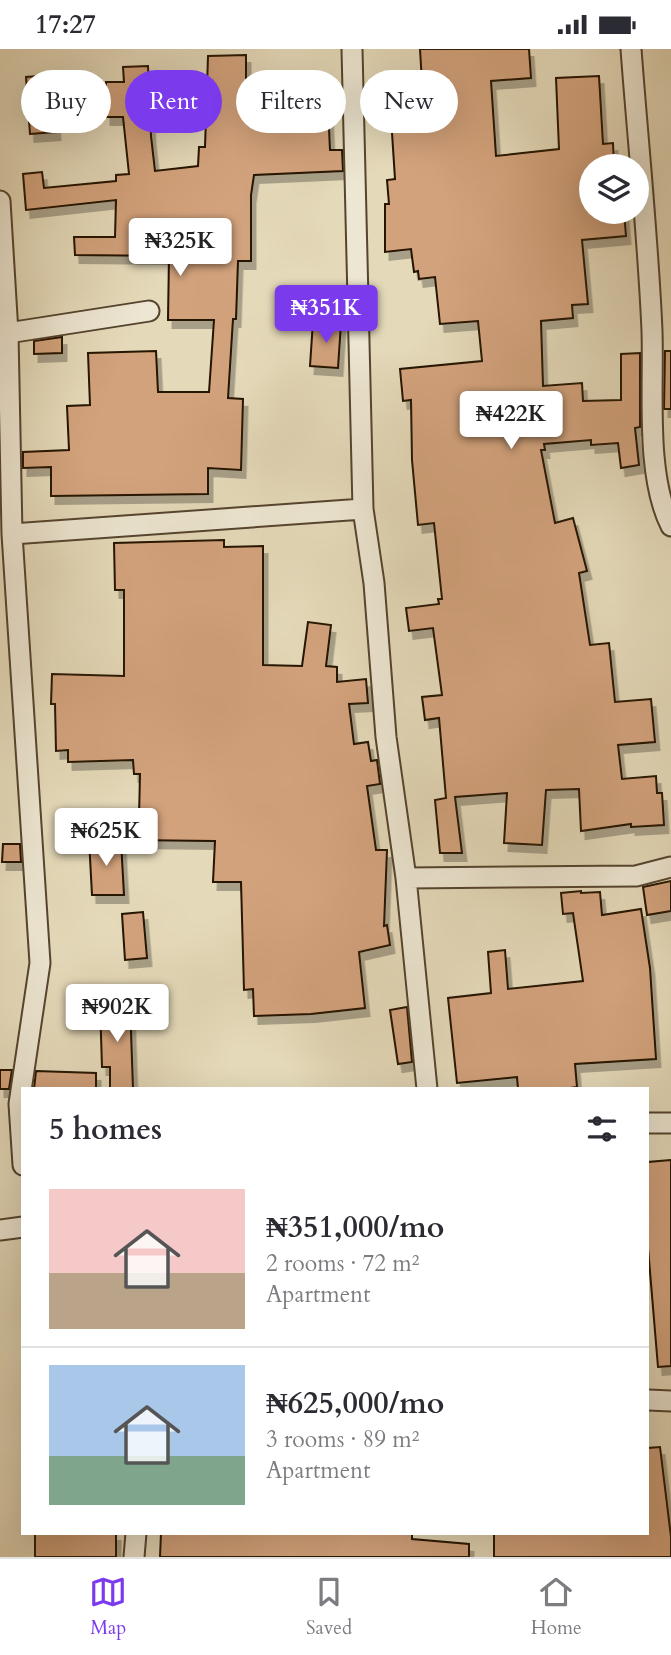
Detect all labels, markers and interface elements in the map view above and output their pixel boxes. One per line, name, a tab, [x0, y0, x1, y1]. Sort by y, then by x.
text: 17:27	[35, 7, 96, 42]
chip: Buy	[21, 70, 111, 133]
chip: Rent	[125, 70, 222, 133]
chip: Filters	[236, 70, 346, 133]
chip: New	[360, 70, 458, 133]
map controls	[579, 154, 649, 224]
button: layers	[579, 154, 649, 224]
pin: ₦325K	[131, 219, 229, 278]
text: ₦325K	[145, 225, 215, 256]
pin: ₦351K	[277, 285, 375, 345]
text: ₦351K	[291, 292, 361, 323]
pin: ₦422K	[462, 391, 560, 451]
text: ₦422K	[476, 398, 546, 429]
pin: ₦625K	[57, 809, 155, 868]
text: ₦625K	[71, 815, 141, 846]
pin: ₦902K	[68, 985, 166, 1044]
text: ₦902K	[82, 991, 152, 1022]
text: 5 homes	[49, 1109, 162, 1150]
icon: filters	[583, 1110, 621, 1148]
text: ₦351,000/mo	[266, 1207, 444, 1248]
icon: home	[105, 1217, 189, 1301]
text: 2 rooms · 72 m²	[266, 1248, 419, 1279]
text: Apartment	[266, 1279, 370, 1310]
text: ₦625,000/mo	[266, 1383, 444, 1424]
icon: home	[105, 1393, 189, 1477]
text: 3 rooms · 89 m²	[266, 1424, 419, 1455]
text: Apartment	[266, 1455, 370, 1486]
tab: Map	[89, 1573, 127, 1641]
tab: Saved	[306, 1573, 352, 1641]
tab: Home	[531, 1573, 582, 1641]

